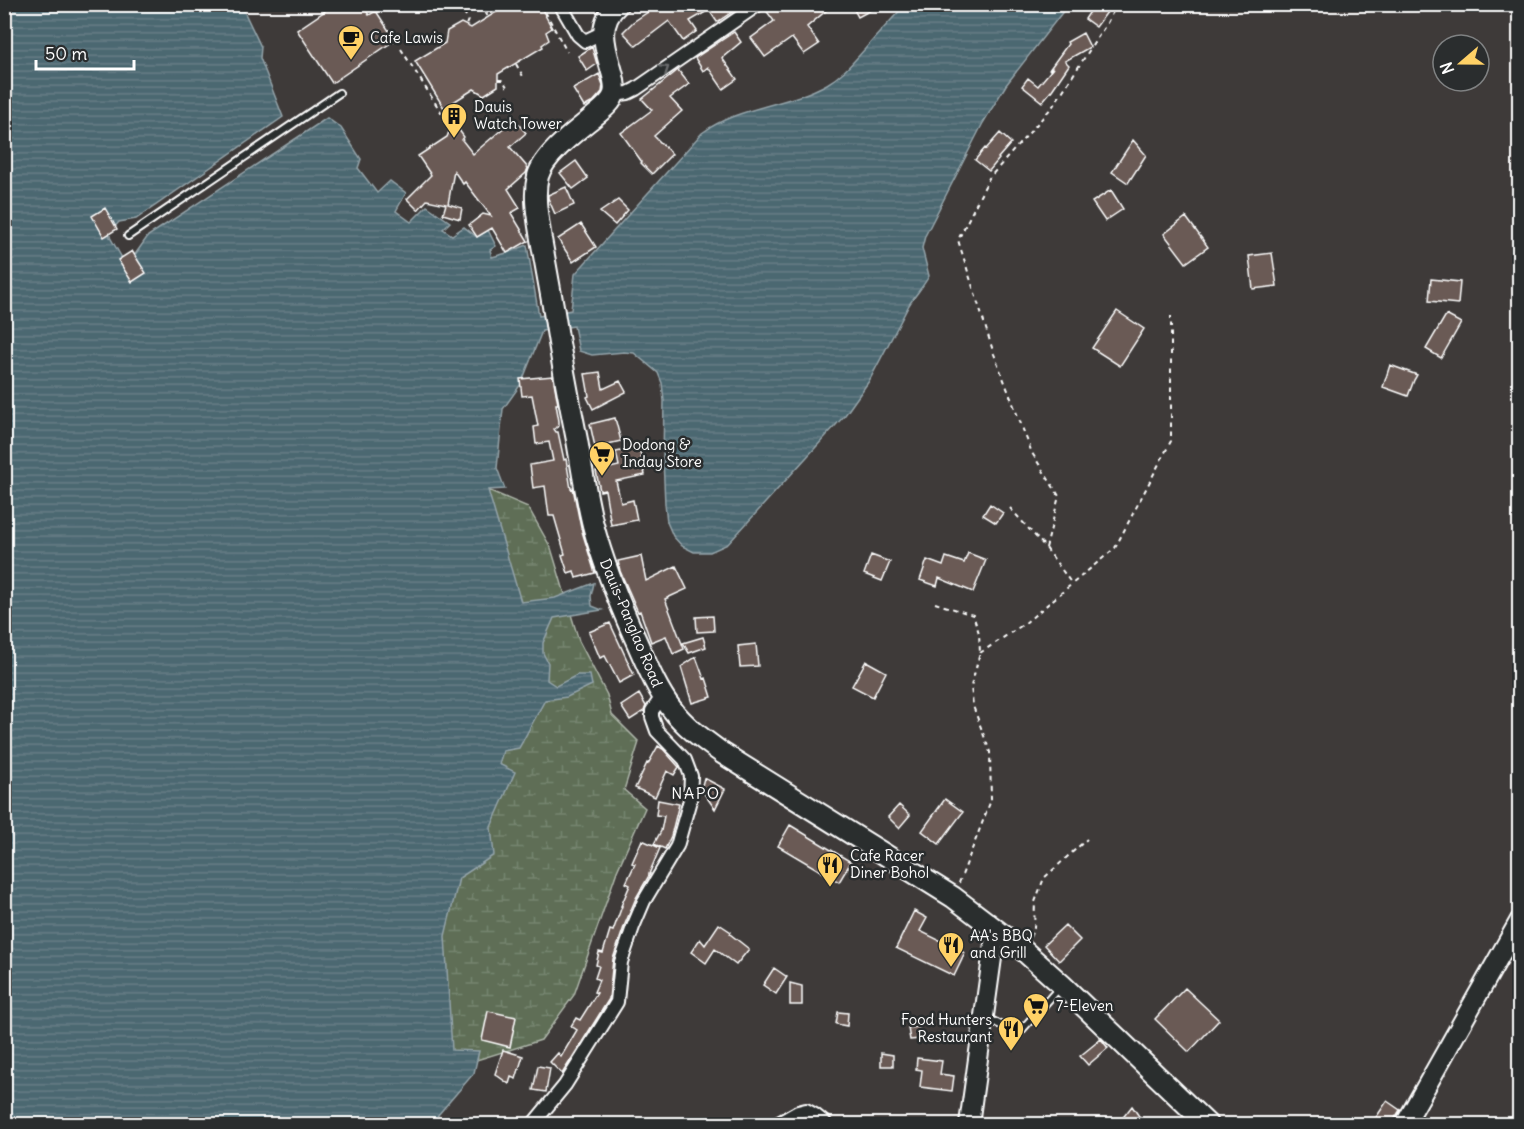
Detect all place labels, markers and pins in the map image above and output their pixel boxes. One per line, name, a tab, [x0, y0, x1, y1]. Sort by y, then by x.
cafe icon: Cafe Lawis	[336, 23, 366, 61]
place label: Cafe Lawis	[370, 28, 443, 47]
place label: Dauis Watch Tower	[474, 97, 562, 133]
building icon: Dauis Watch Tower	[439, 101, 469, 139]
place label: Dodong & Inday Store	[622, 435, 702, 471]
supermarket icon: Dodong & Inday Store	[587, 439, 617, 477]
place label: Cafe Racer Diner Bohol	[850, 846, 929, 882]
restaurant icon: Cafe Racer Diner Bohol	[815, 850, 845, 888]
place label: AA's BBQ and Grill	[970, 926, 1033, 962]
restaurant icon: AA's BBQ and Grill	[936, 930, 966, 968]
supermarket icon: 7-Eleven	[1021, 991, 1051, 1029]
place label: 7-Eleven	[1056, 996, 1114, 1015]
place label: Food Hunters Restaurant	[901, 1010, 992, 1046]
restaurant icon: Food Hunters Restaurant	[996, 1014, 1026, 1052]

